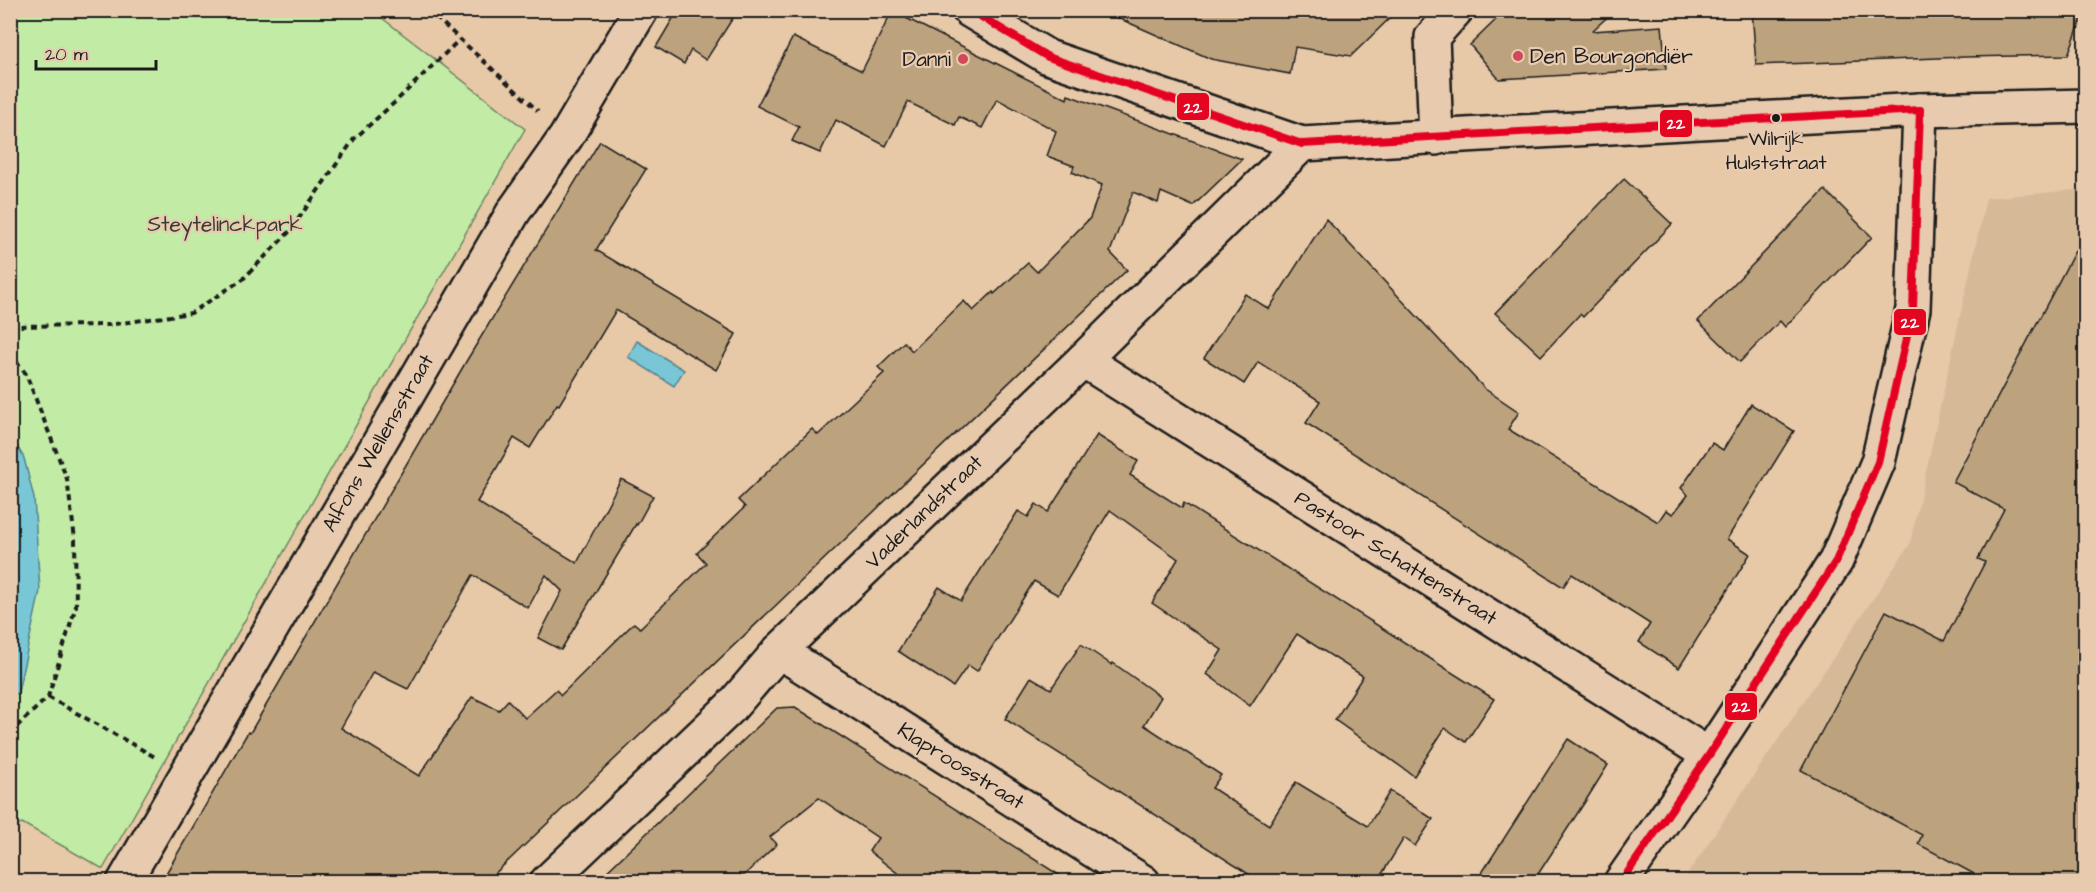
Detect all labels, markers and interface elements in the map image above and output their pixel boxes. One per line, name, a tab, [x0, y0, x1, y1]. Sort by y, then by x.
scale bar	[36, 33, 156, 71]
text: 20 m	[45, 42, 88, 67]
place label: Den Bourgondiër	[1530, 42, 1693, 73]
place label: Danni	[903, 45, 951, 74]
marker: Den Bourgondiër	[1511, 49, 1525, 63]
marker: Danni	[956, 52, 970, 66]
line badge: 22	[1176, 92, 1210, 121]
text: 22	[1183, 97, 1203, 119]
line badge: 22	[1659, 109, 1693, 138]
marker: Wilrijk Hulststraat	[1770, 112, 1782, 124]
text: 22	[1666, 113, 1686, 135]
place label: Wilrijk Hulststraat	[1725, 125, 1827, 177]
park label: Steytelinckpark	[148, 210, 302, 241]
line badge: 22	[1893, 308, 1927, 336]
text: 22	[1900, 312, 1920, 334]
street label: Alfons Wellensstraat	[315, 348, 441, 537]
street label: Vaderlandstraat	[859, 448, 990, 576]
street label: Pastoor Schattenstraat	[1289, 484, 1503, 633]
line badge: 22	[1724, 692, 1758, 721]
text: 22	[1731, 696, 1751, 718]
street label: Klaproosstraat	[891, 715, 1030, 818]

